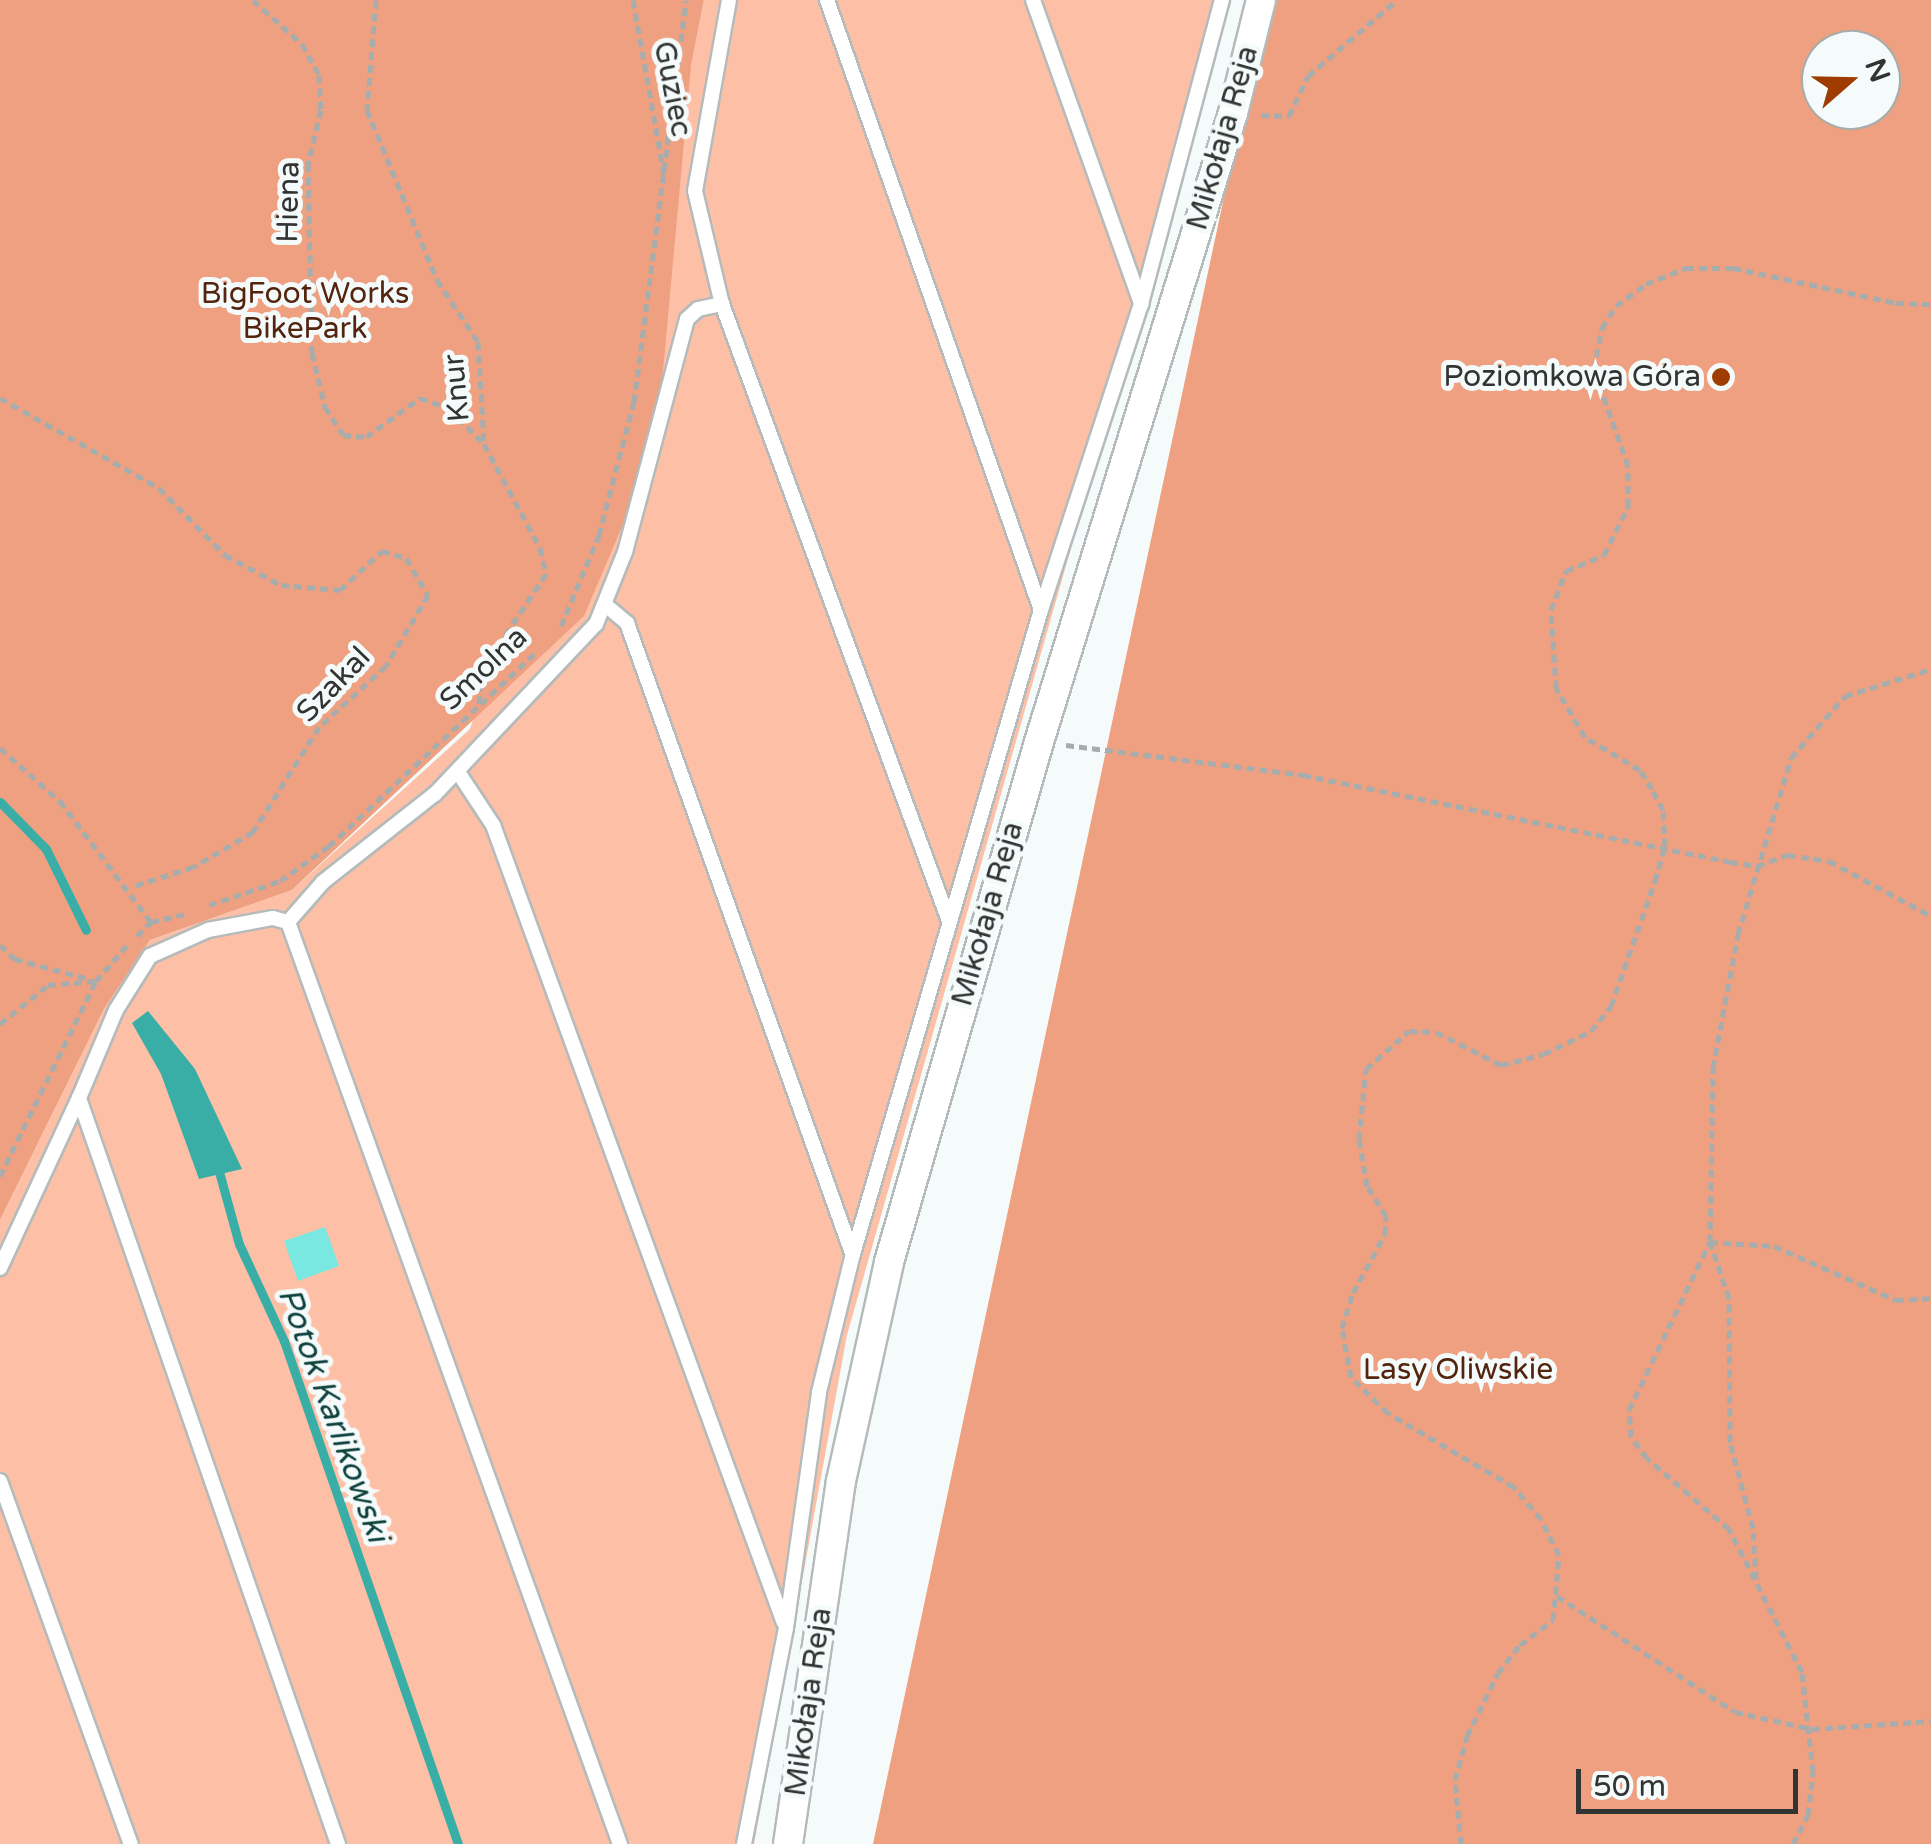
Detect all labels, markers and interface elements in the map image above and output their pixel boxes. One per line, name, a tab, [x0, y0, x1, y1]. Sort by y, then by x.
north arrow	[1801, 30, 1901, 130]
street label: Guziec	[645, 38, 699, 140]
street label: Mikołaja Reja	[1179, 42, 1267, 234]
text: N	[1857, 54, 1897, 87]
street label: Hiena	[270, 161, 308, 243]
park label: BigFoot Works BikePark	[201, 276, 409, 346]
street label: Knur	[436, 353, 478, 423]
place label: Poziomkowa Góra	[1443, 359, 1701, 395]
marker: Poziomkowa Góra	[1710, 366, 1732, 388]
street label: Smolna	[433, 619, 535, 719]
street label: Szakal	[290, 640, 378, 730]
street label: Mikołaja Reja	[944, 818, 1032, 1010]
water label: Potok Karlikowski	[269, 1283, 397, 1547]
park label: Lasy Oliwskie	[1363, 1352, 1553, 1388]
street label: Mikołaja Reja	[778, 1605, 840, 1799]
scale bar	[1581, 1749, 1804, 1811]
text: 50 m	[1593, 1768, 1666, 1805]

